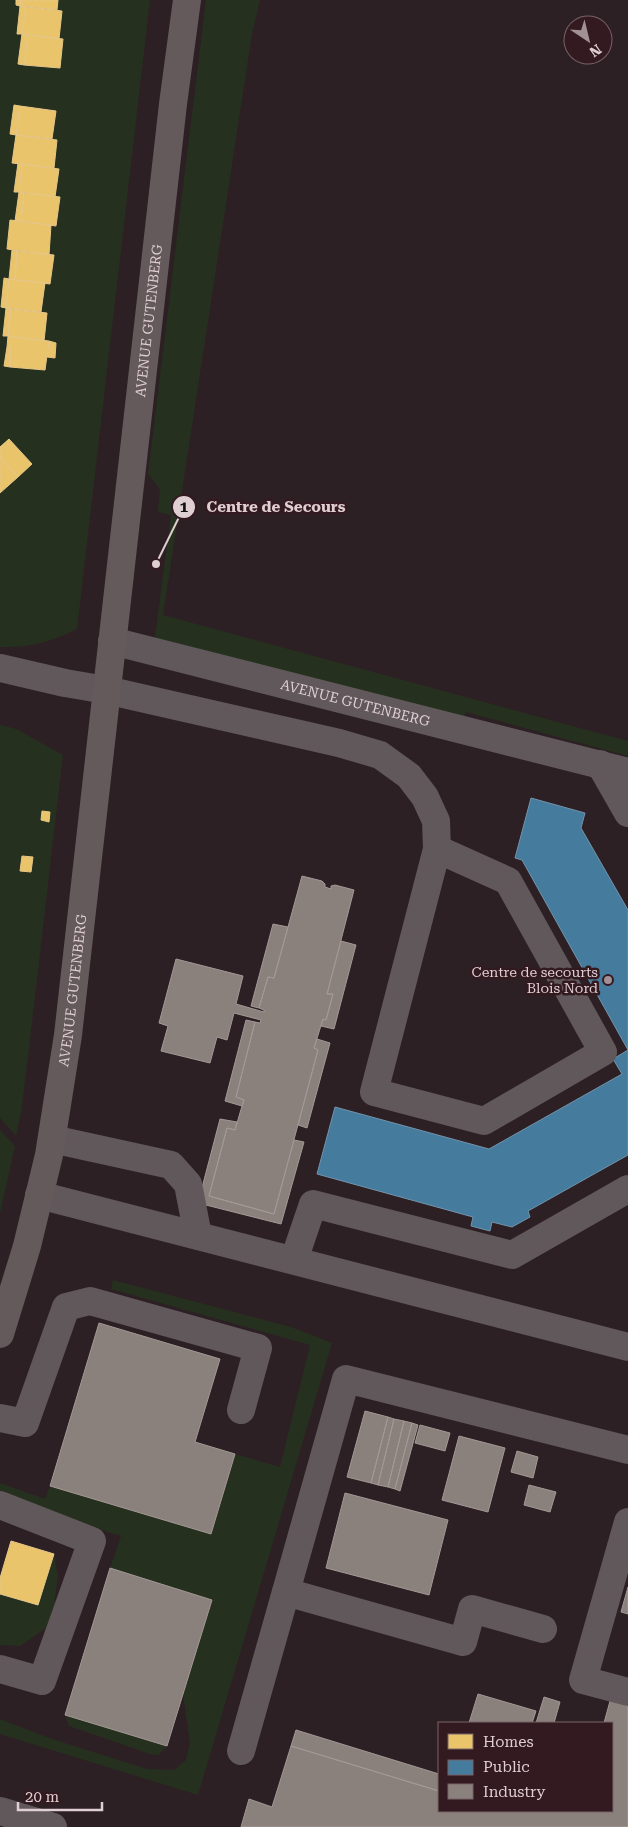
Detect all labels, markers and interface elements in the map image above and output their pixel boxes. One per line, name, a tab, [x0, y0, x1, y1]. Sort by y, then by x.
north arrow	[563, 15, 613, 65]
text: N	[586, 41, 604, 60]
street label: AVENUE GUTENBERG	[132, 243, 165, 398]
callout: Centre de Secours	[172, 492, 356, 522]
text: 1	[180, 498, 189, 516]
text: Centre de Secours	[207, 498, 346, 516]
street label: AVENUE GUTENBERG	[279, 676, 432, 729]
street label: AVENUE GUTENBERG	[55, 913, 90, 1068]
place label: Centre de secourts Blois Nord	[472, 964, 598, 996]
marker: Centre de secourts Blois Nord	[602, 974, 614, 986]
legend	[438, 1722, 613, 1812]
text: Homes	[483, 1733, 534, 1751]
text: Public	[483, 1758, 530, 1776]
scale bar	[18, 1780, 101, 1812]
text: Industry	[483, 1783, 545, 1801]
text: 20 m	[25, 1788, 60, 1806]

